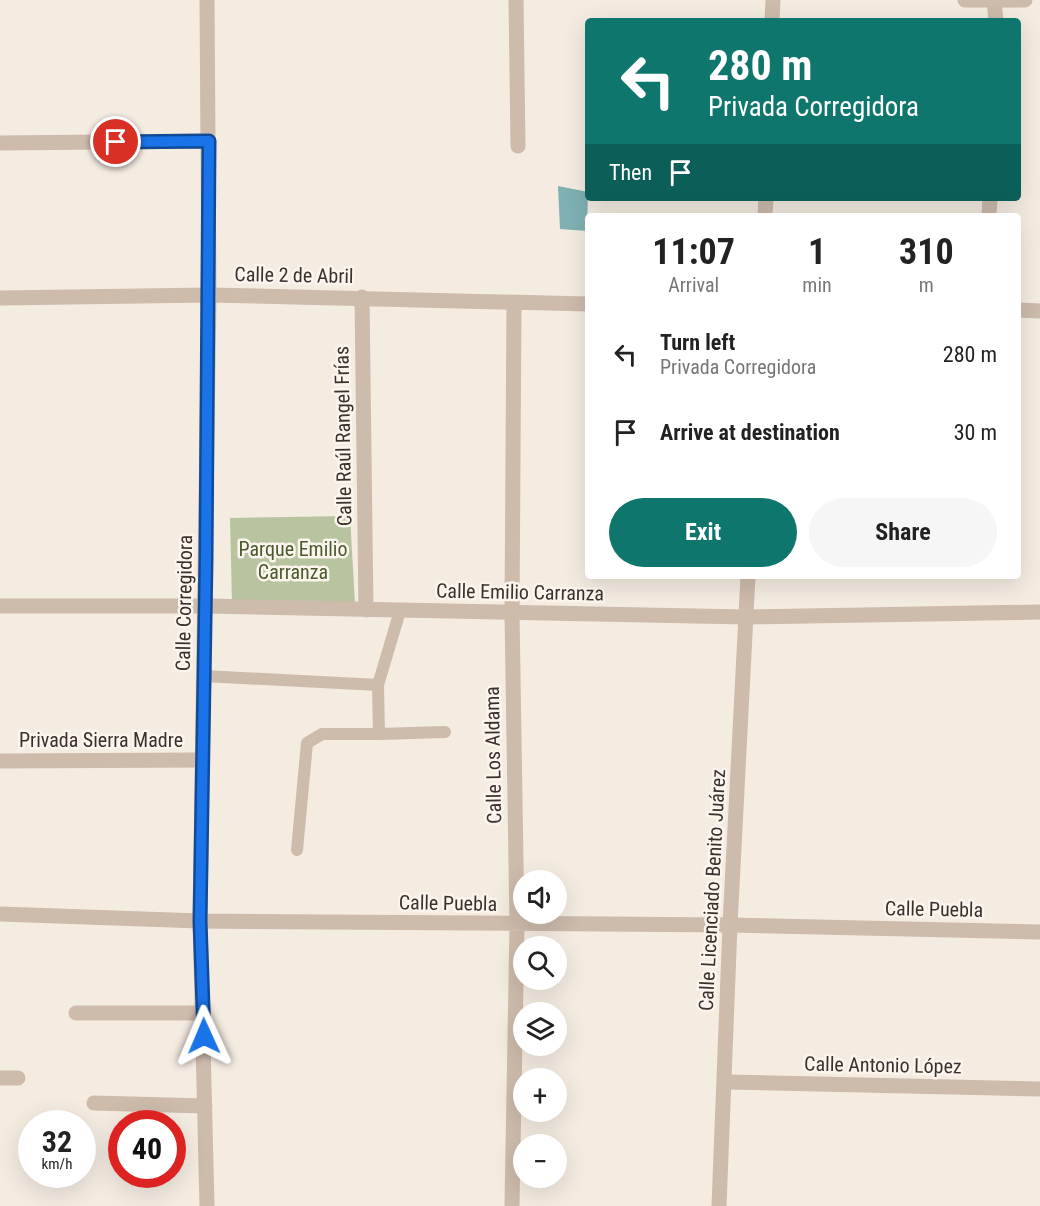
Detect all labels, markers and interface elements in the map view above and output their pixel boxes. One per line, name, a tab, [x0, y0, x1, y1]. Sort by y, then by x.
text: 280 m	[708, 41, 813, 90]
icon: left	[609, 42, 687, 120]
text: Privada Corregidora	[708, 91, 919, 123]
pin	[90, 116, 141, 167]
icon: arrive	[99, 125, 132, 158]
icon: arrive	[664, 156, 697, 189]
text: Then	[609, 160, 652, 185]
text: 11:07	[652, 231, 735, 273]
text: 1	[808, 231, 826, 273]
text: 310	[899, 231, 954, 273]
street label: Calle 2 de Abril	[234, 262, 354, 288]
text: Arrival	[668, 273, 719, 297]
text: min	[802, 273, 832, 297]
text: m	[919, 273, 934, 297]
text: Turn left	[660, 330, 735, 355]
icon: left	[609, 338, 642, 371]
text: 280 m	[943, 342, 997, 367]
street label: Calle Raúl Rangel Frías	[329, 346, 357, 526]
text: Privada Corregidora	[660, 355, 816, 379]
icon: arrive	[609, 416, 642, 449]
text: Arrive at destination	[660, 420, 840, 445]
text: 30 m	[954, 420, 997, 445]
button: Exit	[609, 498, 797, 567]
button: Share	[809, 498, 997, 567]
street label: Calle Corregidora	[171, 535, 197, 671]
park label: Parque Emilio Carranza	[239, 537, 347, 584]
street label: Calle Emilio Carranza	[436, 579, 604, 605]
street label: Calle Los Aldama	[480, 686, 506, 824]
street label: Privada Sierra Madre	[19, 728, 183, 752]
street label: Calle Licenciado Benito Juárez	[694, 768, 730, 1012]
map controls	[513, 870, 567, 1188]
button: sound	[513, 870, 567, 924]
street label: Calle Puebla	[399, 890, 497, 916]
street label: Calle Puebla	[885, 896, 983, 922]
button: search	[513, 936, 567, 990]
button: layers	[513, 1002, 567, 1056]
position arrow	[172, 1004, 236, 1068]
street label: Calle Antonio López	[804, 1052, 962, 1078]
button: +	[513, 1068, 567, 1122]
speed limit sign: 40	[108, 1110, 186, 1188]
text: 32	[42, 1124, 72, 1159]
button: −	[513, 1134, 567, 1188]
text: km/h	[42, 1155, 72, 1173]

